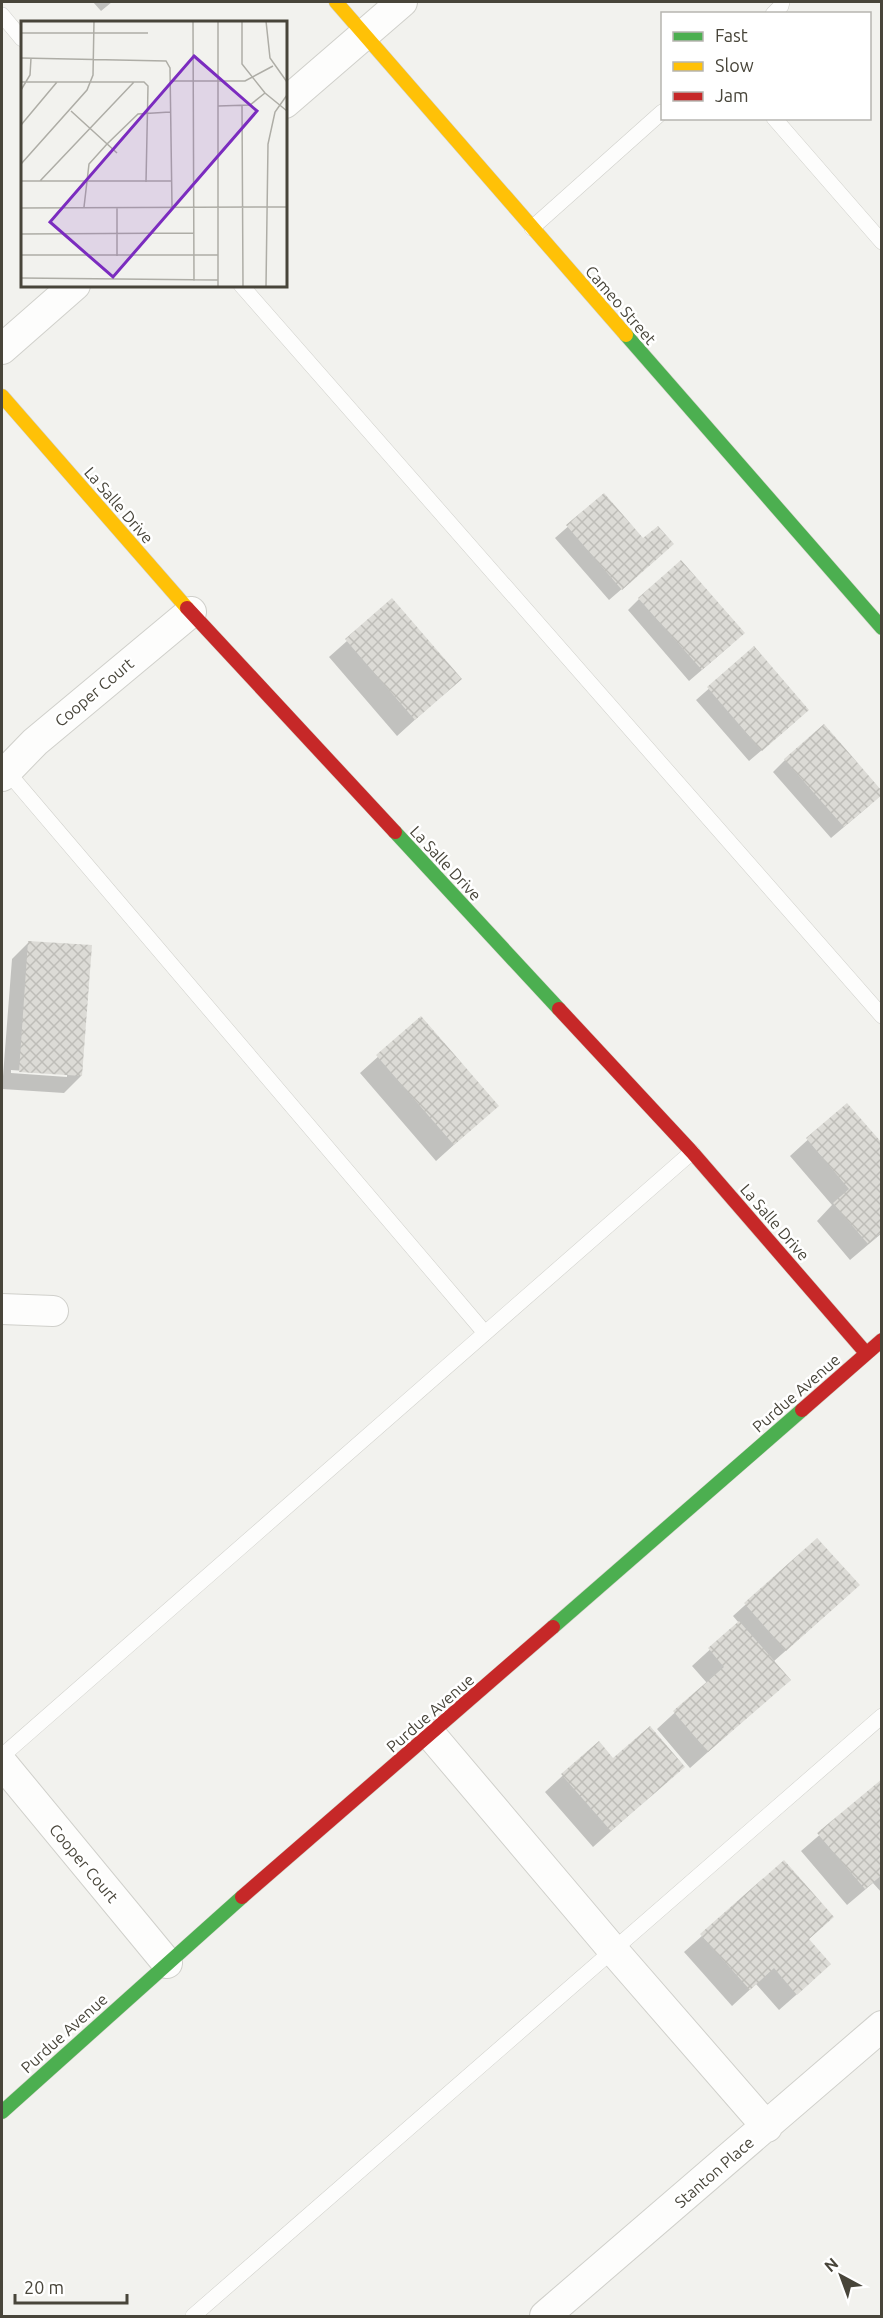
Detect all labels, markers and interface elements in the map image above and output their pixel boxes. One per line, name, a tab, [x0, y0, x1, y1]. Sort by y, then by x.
legend	[661, 12, 871, 120]
inset map	[21, 21, 286, 286]
text: Fast	[715, 25, 748, 45]
text: Slow	[715, 55, 754, 75]
text: Jam	[715, 85, 749, 105]
street label: Cameo Street	[582, 262, 661, 349]
street label: La Salle Drive	[81, 463, 157, 547]
street label: Cooper Court	[51, 653, 138, 730]
street label: La Salle Drive	[407, 822, 485, 904]
street label: La Salle Drive	[737, 1180, 813, 1264]
street label: Purdue Avenue	[749, 1350, 843, 1436]
street label: Purdue Avenue	[383, 1670, 477, 1756]
street label: Cooper Court	[46, 1820, 123, 1907]
street label: Purdue Avenue	[17, 1990, 111, 2076]
street label: Stanton Place	[671, 2133, 757, 2211]
north arrow	[811, 2246, 871, 2306]
text: N	[821, 2254, 842, 2275]
scale bar	[15, 2267, 128, 2305]
text: 20 m	[24, 2277, 64, 2297]

